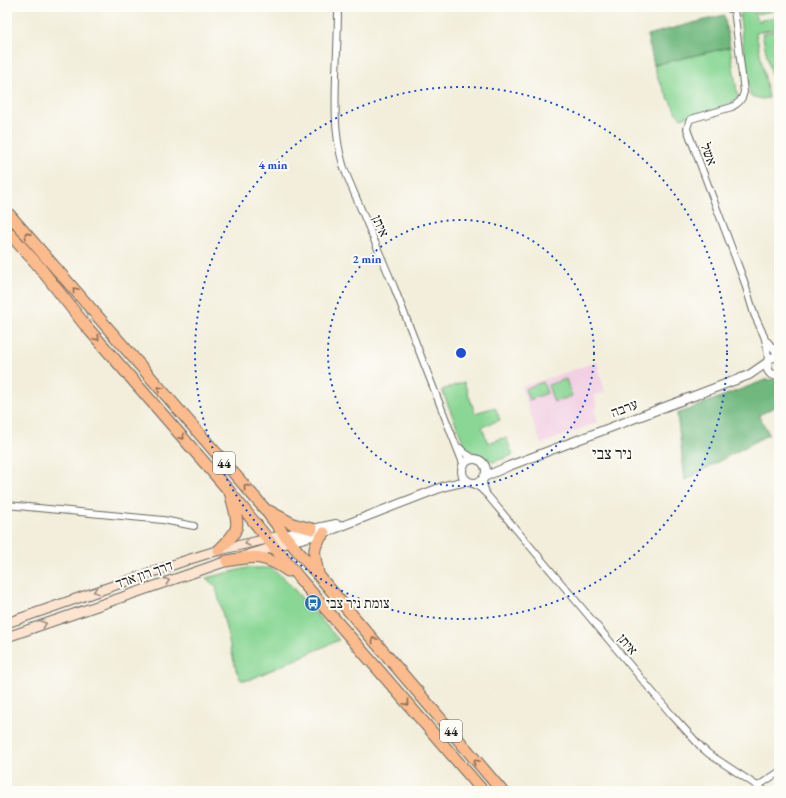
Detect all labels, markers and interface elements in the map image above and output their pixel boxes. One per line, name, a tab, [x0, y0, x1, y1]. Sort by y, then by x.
street label: אשל	[697, 140, 721, 168]
text: 4 min	[258, 157, 288, 173]
street label: איתן	[368, 212, 394, 240]
one-way arrow	[25, 232, 32, 239]
text: 2 min	[352, 251, 382, 267]
one-way arrow	[73, 288, 80, 295]
one-way arrow	[92, 334, 99, 341]
centre of rings	[454, 346, 468, 360]
one-way arrow	[157, 386, 165, 394]
street label: ערבה	[608, 395, 640, 421]
one-way arrow	[177, 432, 184, 439]
district label: ניר צבי	[592, 443, 632, 464]
road number: 44	[213, 452, 235, 474]
one-way arrow	[243, 484, 250, 492]
one-way arrow	[243, 538, 250, 547]
street label: דרך רון ארד	[113, 556, 175, 592]
one-way arrow	[163, 577, 170, 586]
one-way arrow	[93, 586, 100, 595]
bus stop icon: צומת ניר צבי	[303, 593, 323, 613]
place label: צומת ניר צבי	[326, 594, 390, 612]
one-way arrow	[40, 620, 47, 629]
street label: איתן	[614, 630, 642, 658]
one-way arrow	[372, 637, 379, 645]
one-way arrow	[403, 698, 410, 705]
road number: 44	[440, 720, 462, 742]
one-way arrow	[474, 759, 481, 766]

